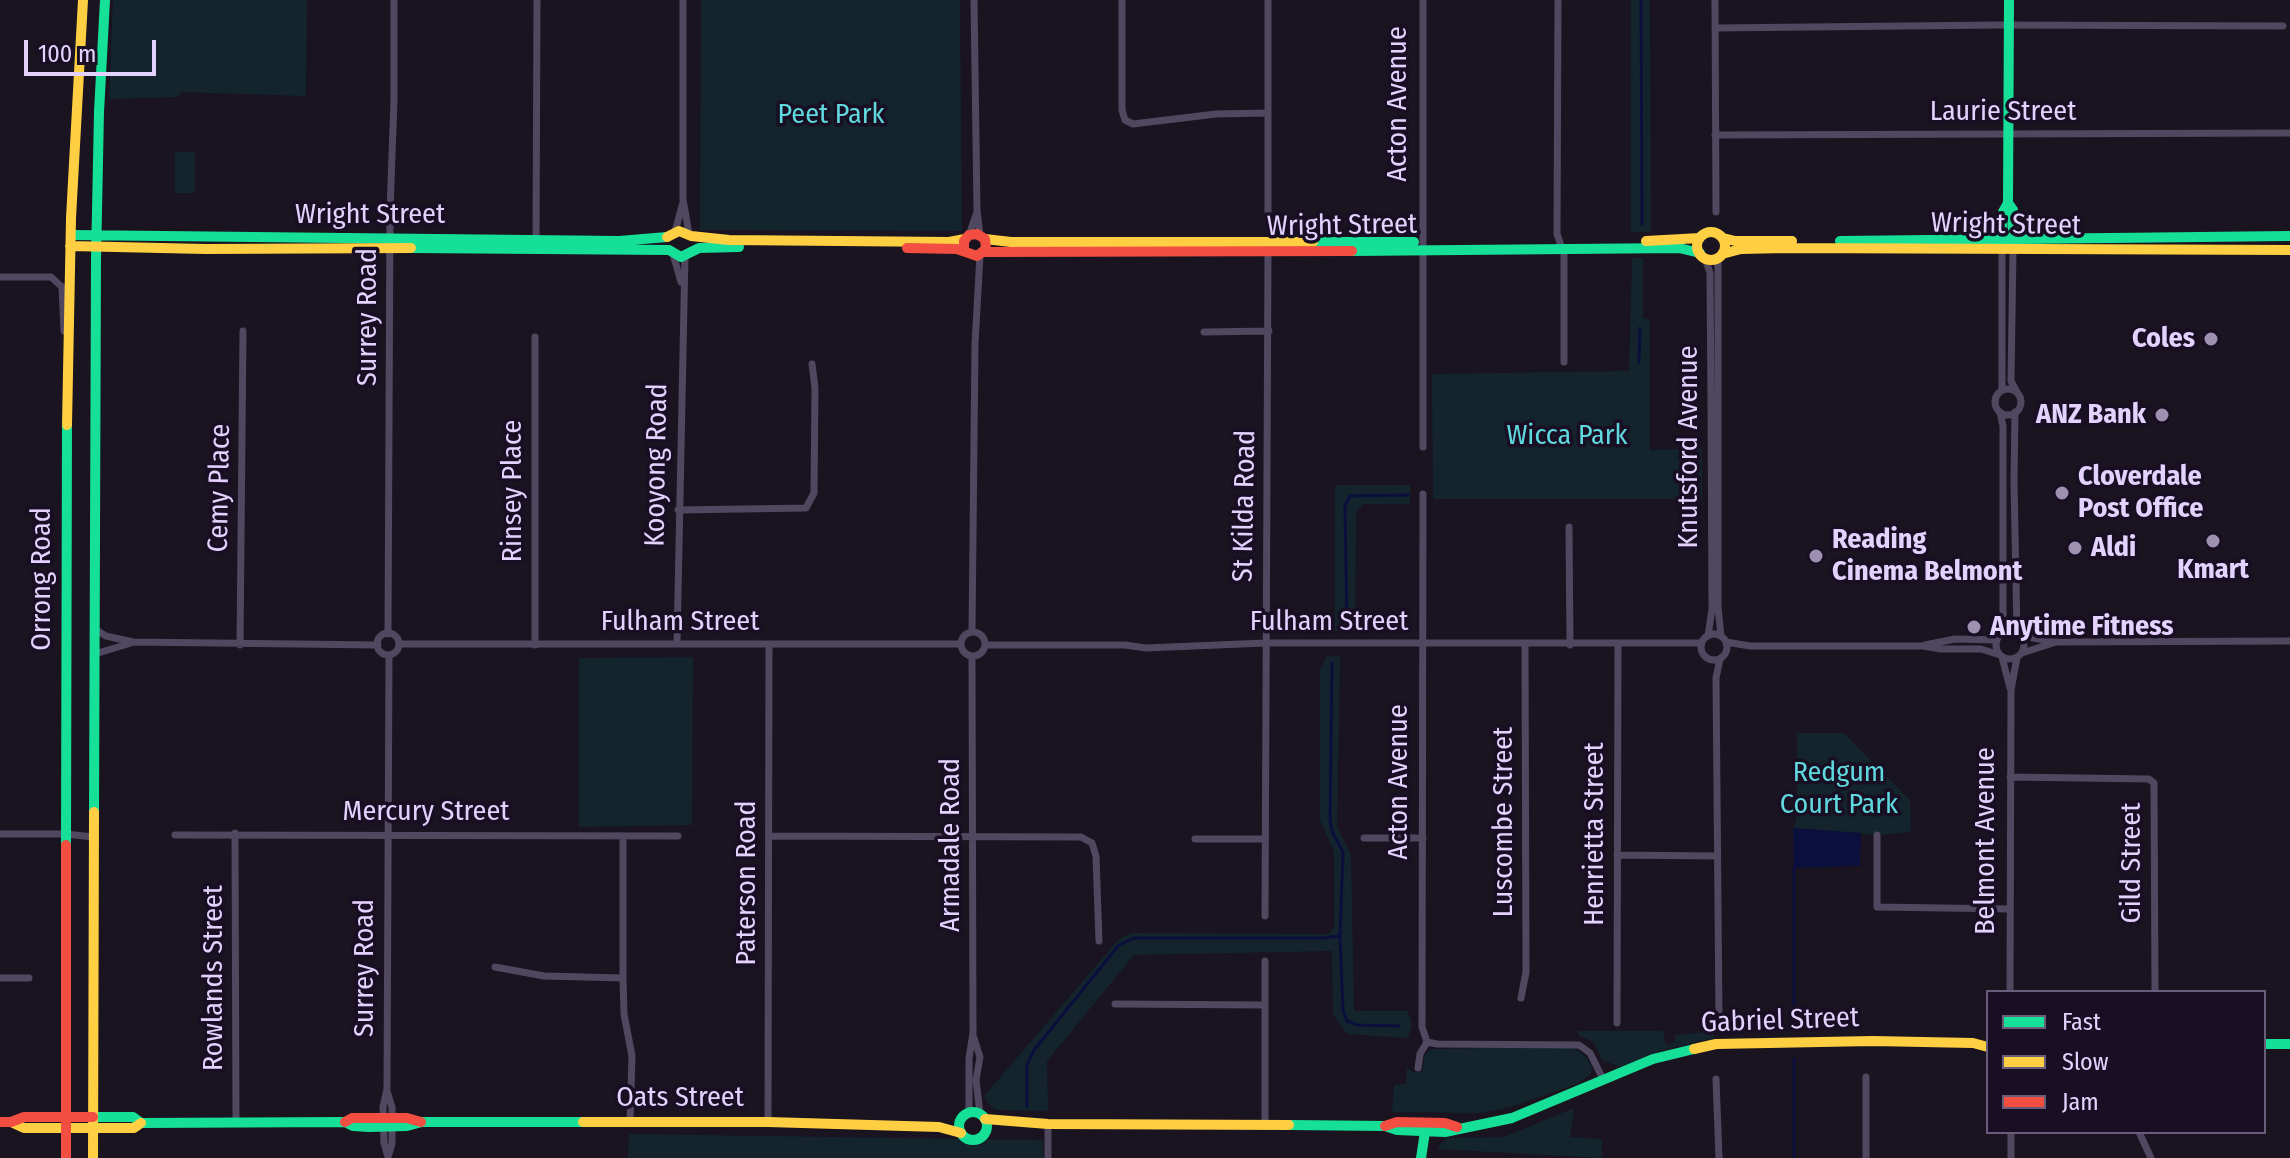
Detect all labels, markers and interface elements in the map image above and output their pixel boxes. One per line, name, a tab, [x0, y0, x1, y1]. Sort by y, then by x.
scale bar	[28, 24, 160, 74]
street label: Acton Avenue	[1381, 26, 1415, 182]
text: 100 m	[38, 40, 96, 68]
street label: Laurie Street	[1930, 95, 2076, 129]
park label: Peet Park	[778, 98, 884, 132]
street label: Wright Street	[295, 198, 445, 232]
street label: Wright Street	[1931, 207, 2081, 243]
street label: Wright Street	[1267, 208, 1417, 244]
street label: Surrey Road	[351, 248, 385, 386]
place label: Coles	[2132, 322, 2195, 356]
marker: Coles	[2202, 330, 2220, 348]
street label: Knutsford Avenue	[1672, 345, 1706, 549]
street label: Kooyong Road	[639, 383, 675, 547]
place label: ANZ Bank	[2036, 398, 2146, 432]
marker: ANZ Bank	[2153, 406, 2171, 424]
park label: Wicca Park	[1506, 419, 1628, 453]
street label: Rinsey Place	[496, 420, 530, 562]
street label: Cemy Place	[202, 423, 238, 553]
street label: St Kilda Road	[1227, 430, 1263, 582]
place label: Cloverdale Post Office	[2078, 460, 2203, 526]
marker: Cloverdale Post Office	[2053, 484, 2071, 502]
street label: Orrong Road	[25, 507, 59, 651]
place label: Reading Cinema Belmont	[1832, 523, 2022, 589]
place label: Aldi	[2091, 531, 2136, 565]
marker: Kmart	[2204, 532, 2222, 550]
marker: Aldi	[2066, 539, 2084, 557]
marker: Reading Cinema Belmont	[1807, 547, 1825, 565]
place label: Kmart	[2177, 553, 2249, 587]
street label: Fulham Street	[601, 605, 759, 639]
street label: Fulham Street	[1250, 605, 1408, 639]
place label: Anytime Fitness	[1990, 610, 2174, 644]
marker: Anytime Fitness	[1965, 618, 1983, 636]
street label: Acton Avenue	[1382, 704, 1416, 860]
street label: Luscombe Street	[1487, 727, 1521, 917]
street label: Henrietta Street	[1578, 742, 1612, 926]
street label: Belmont Avenue	[1969, 747, 2003, 935]
park label: Redgum Court Park	[1780, 756, 1898, 822]
street label: Armadale Road	[934, 758, 968, 932]
street label: Mercury Street	[343, 795, 509, 829]
street label: Paterson Road	[730, 801, 764, 965]
street label: Gild Street	[2115, 803, 2149, 923]
street label: Rowlands Street	[197, 885, 231, 1071]
street label: Surrey Road	[348, 899, 382, 1037]
legend	[1986, 990, 2266, 1134]
street label: Gabriel Street	[1700, 1001, 1860, 1041]
text: Fast	[2062, 1008, 2101, 1036]
text: Slow	[2062, 1048, 2108, 1076]
street label: Oats Street	[616, 1081, 744, 1115]
text: Jam	[2062, 1088, 2099, 1116]

